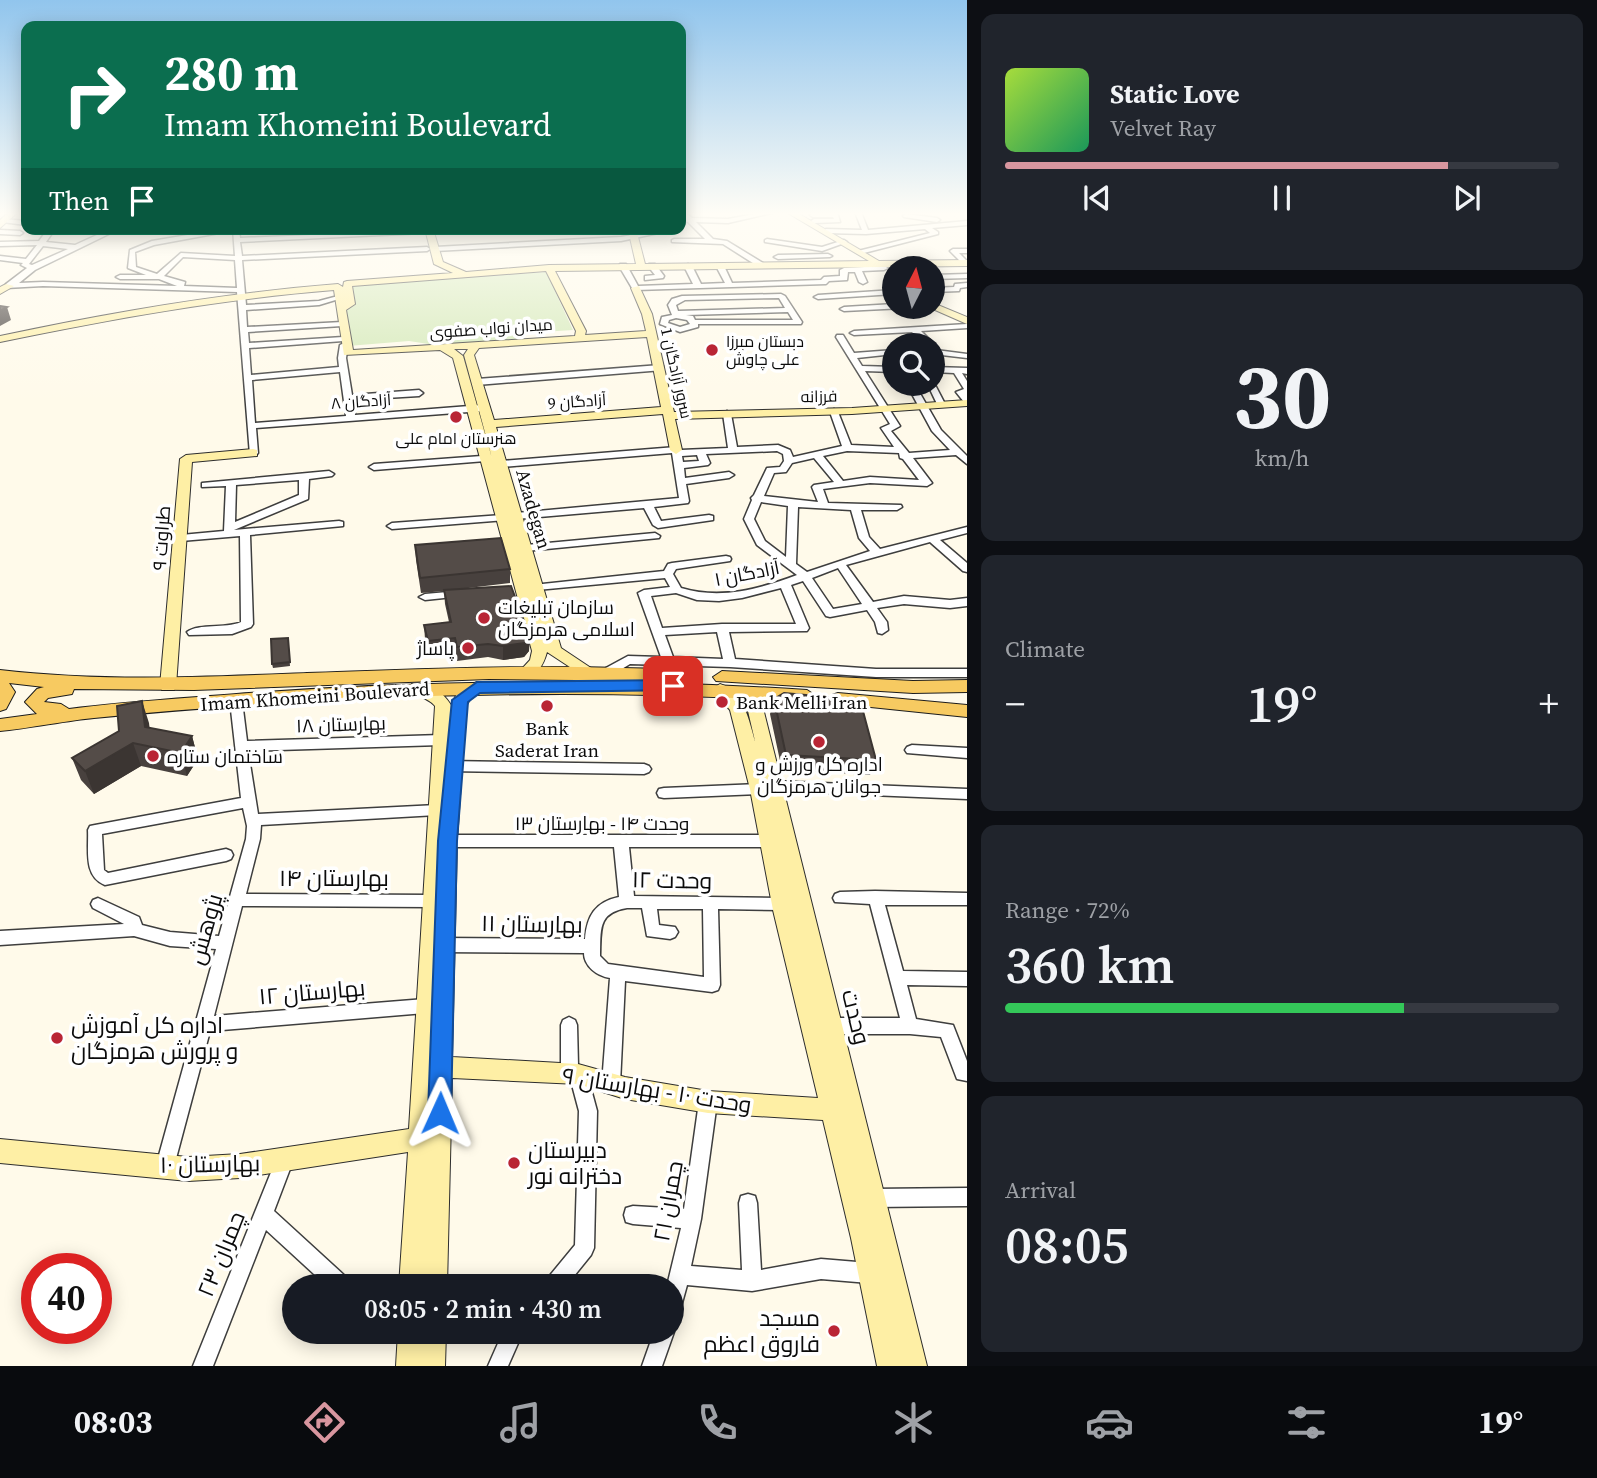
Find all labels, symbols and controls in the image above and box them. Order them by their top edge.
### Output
text: 280 m [164,39,299,106]
icon: right [49,49,140,140]
text: Static Love [1110,76,1239,112]
text: Imam Khomeini Boulevard [164,103,551,147]
text: Velvet Ray [1110,112,1216,144]
icon: previous [1078,179,1116,217]
icon: pause [1263,179,1301,217]
icon: next [1448,179,1486,217]
icon: arrive [123,182,161,220]
text: Then [49,183,109,219]
north arrow [882,256,945,318]
map controls [882,256,945,396]
street label: میدان نواب صفوی [429,313,553,343]
street label: سرور آزادگان 1 [656,325,698,421]
place label: دبستان میرزا علی چاوش [726,330,804,371]
button: search [882,333,945,396]
text: 30 [1233,334,1331,458]
marker: دبستان میرزا علی چاوش [704,342,720,358]
street label: فرزانه [801,385,837,407]
street label: آزادگان ۸ [330,388,393,414]
street label: آزادگان 9 [547,388,608,414]
marker: هنرستان امام علی [448,409,464,425]
place label: هنرستان امام علی [396,427,516,450]
text: km/h [1255,442,1309,474]
street label: Azadegan [510,466,558,552]
street label: طراوت ۹ [146,505,176,571]
street label: آزادگان ۱ [712,554,782,592]
place label: سازمان تبلیغات اسلامی هرمزگان [498,594,635,642]
marker: سازمان تبلیغات اسلامی هرمزگان [476,610,492,626]
text: Climate [1005,633,1085,665]
place label: پاساژ [416,635,454,661]
marker: پاساژ [460,640,476,656]
pin [643,656,703,716]
icon: arrive [654,667,692,705]
text: 19° [1246,668,1318,739]
street label: Imam Khomeini Boulevard [199,675,431,717]
text: − [1005,678,1025,730]
text: + [1539,678,1559,730]
place label: Bank Melli Iran [736,689,868,715]
marker: Bank Melli Iran [714,694,730,710]
marker: Bank Saderat Iran [539,698,555,714]
street label: بهارستان ۱۸ [296,709,386,739]
place label: Bank Saderat Iran [495,715,599,763]
marker: اداره کل ورزش و جوانان هرمزگان [811,734,827,750]
place label: ساختمان ستاره [167,743,283,769]
marker: ساختمان ستاره [145,748,161,764]
place label: اداره کل ورزش و جوانان هرمزگان [755,751,883,799]
street label: وحدت ۱۴ - بهارستان ۱۳ [515,810,689,836]
street label: بهارستان ۱۴ [279,862,389,894]
street label: وحدت ۱۲ [632,863,712,897]
street label: پژوهش [180,890,230,968]
text: Range · 72% [1005,894,1130,926]
street label: بهارستان ۱۱ [481,907,583,941]
text: 360 km [1005,929,1174,1000]
street label: بهارستان ۱۲ [257,971,367,1013]
street label: وحدت [834,986,878,1048]
place label: اداره کل آموزش و پرورش هرمزگان [71,1009,238,1067]
marker: اداره کل آموزش و پرورش هرمزگان [49,1030,65,1046]
street label: وحدت ۱۰ - بهارستان ۹ [560,1059,754,1121]
position arrow [403,1076,477,1150]
place label: دبیرستان دخترانه نور [526,1134,622,1192]
street label: بهارستان ۱۰ [160,1147,260,1181]
marker: دبیرستان دخترانه نور [506,1155,522,1171]
street label: چمران ۲۱ [645,1158,691,1244]
text: Arrival [1005,1174,1076,1206]
street label: چمران ۲۳ [189,1206,253,1302]
text: 08:05 [1005,1209,1129,1280]
speed limit sign: 40 [21,1253,112,1344]
text: 08:05 · 2 min · 430 m [364,1291,602,1327]
place label: مسجد فاروق اعظم [703,1302,820,1360]
marker: مسجد فاروق اعظم [826,1323,842,1339]
icon: directions [300,1398,349,1447]
icon: music [496,1398,545,1447]
icon: phone [693,1398,742,1447]
icon: climate [889,1398,938,1447]
icon: car [1085,1398,1134,1447]
icon: filters [1282,1398,1331,1447]
text: 08:03 [74,1400,153,1444]
text: 19° [1478,1400,1523,1444]

